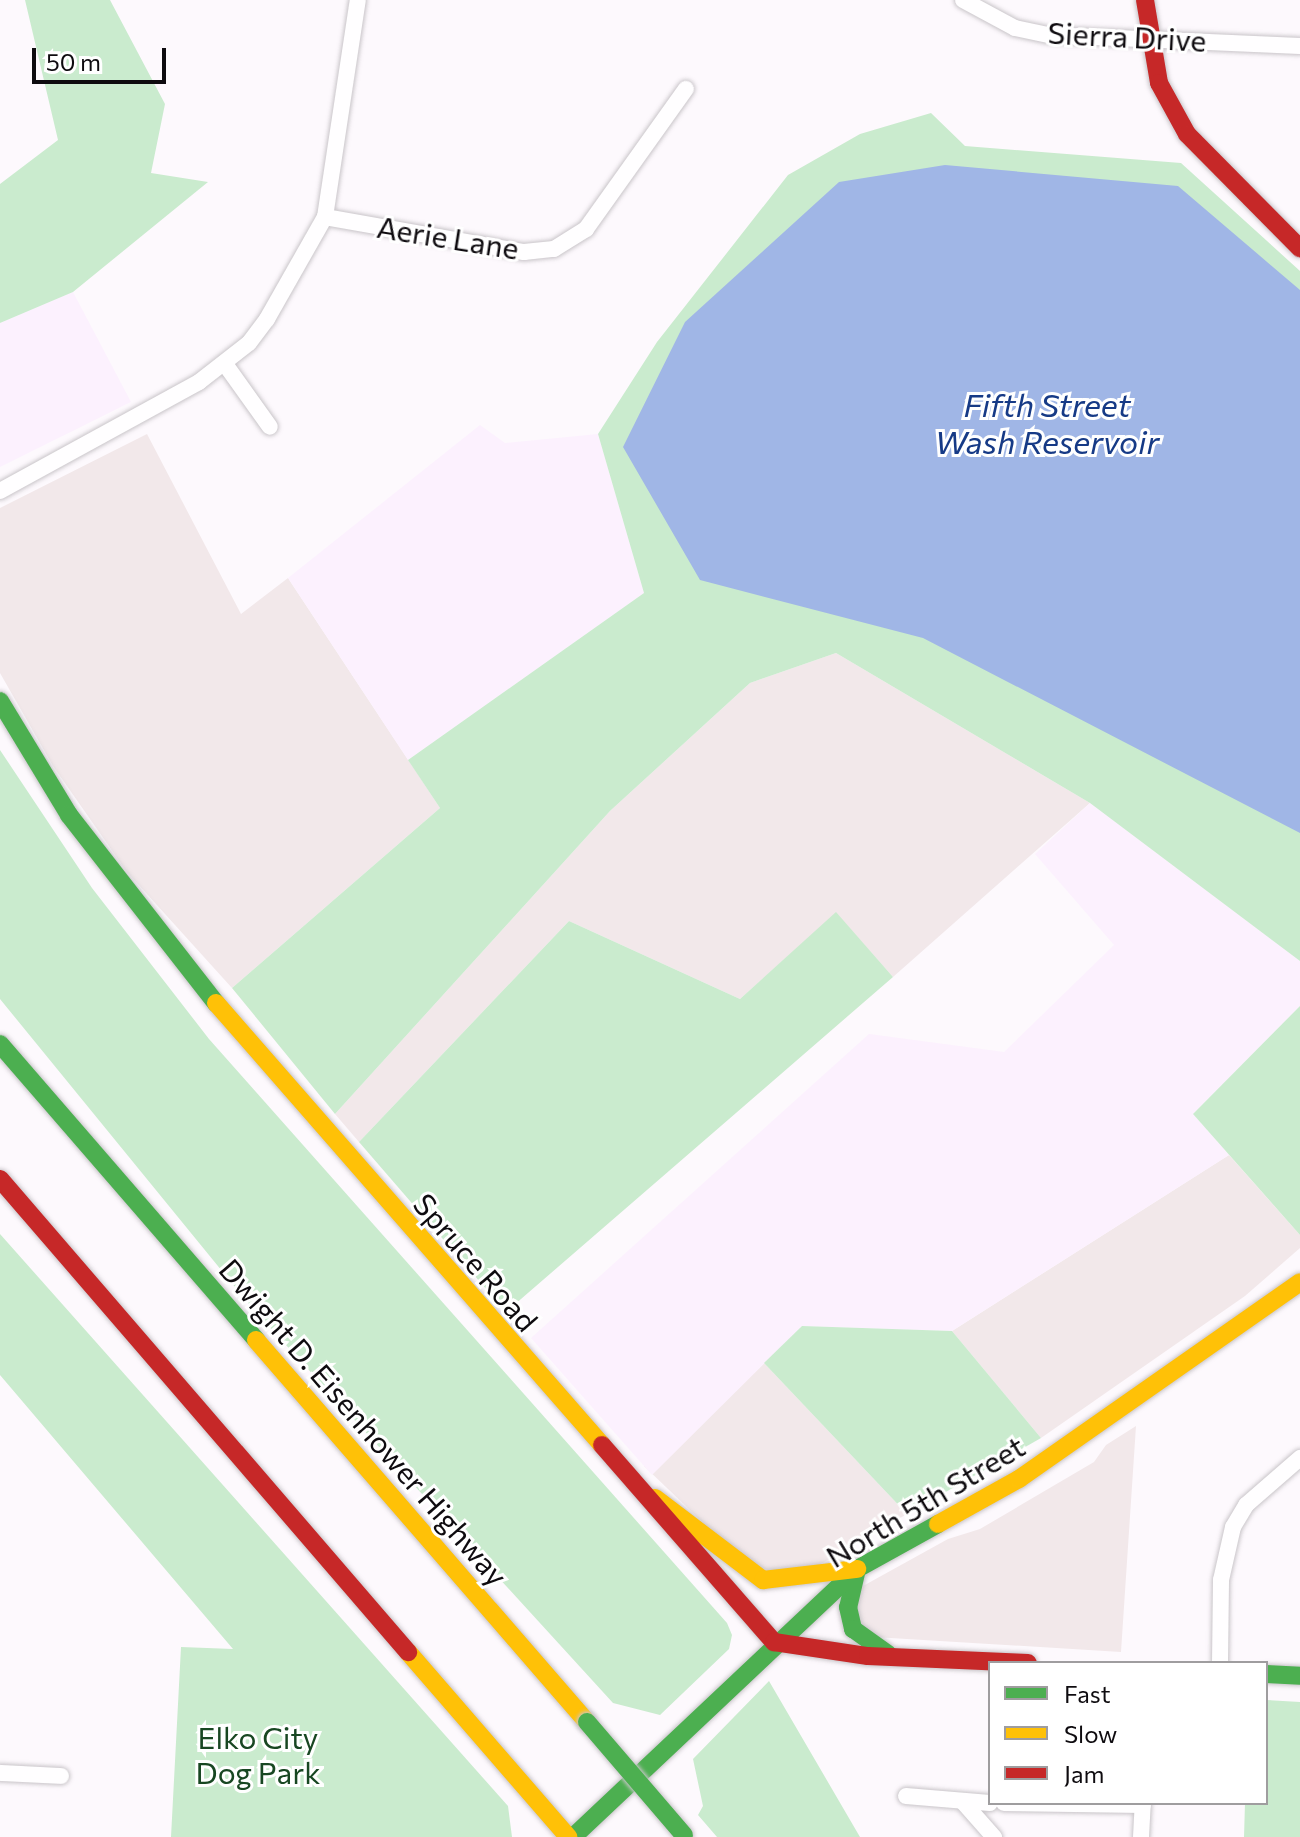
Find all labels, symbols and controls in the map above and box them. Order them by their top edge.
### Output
street label: Sierra Drive [1047,14,1207,58]
scale bar [36,32,170,82]
text: 50 m [46,47,101,76]
street label: Aerie Lane [375,208,521,266]
water label: Fifth Street Wash Reservoir [935,386,1159,461]
street label: Spruce Road [406,1186,546,1338]
street label: Dwight D. Eisenhower Highway [212,1251,516,1593]
street label: North 5th Street [819,1428,1031,1574]
legend [988,1661,1268,1805]
text: Fast [1064,1679,1111,1708]
park label: Elko City Dog Park [196,1719,320,1790]
text: Slow [1064,1719,1117,1748]
text: Jam [1064,1759,1104,1788]

